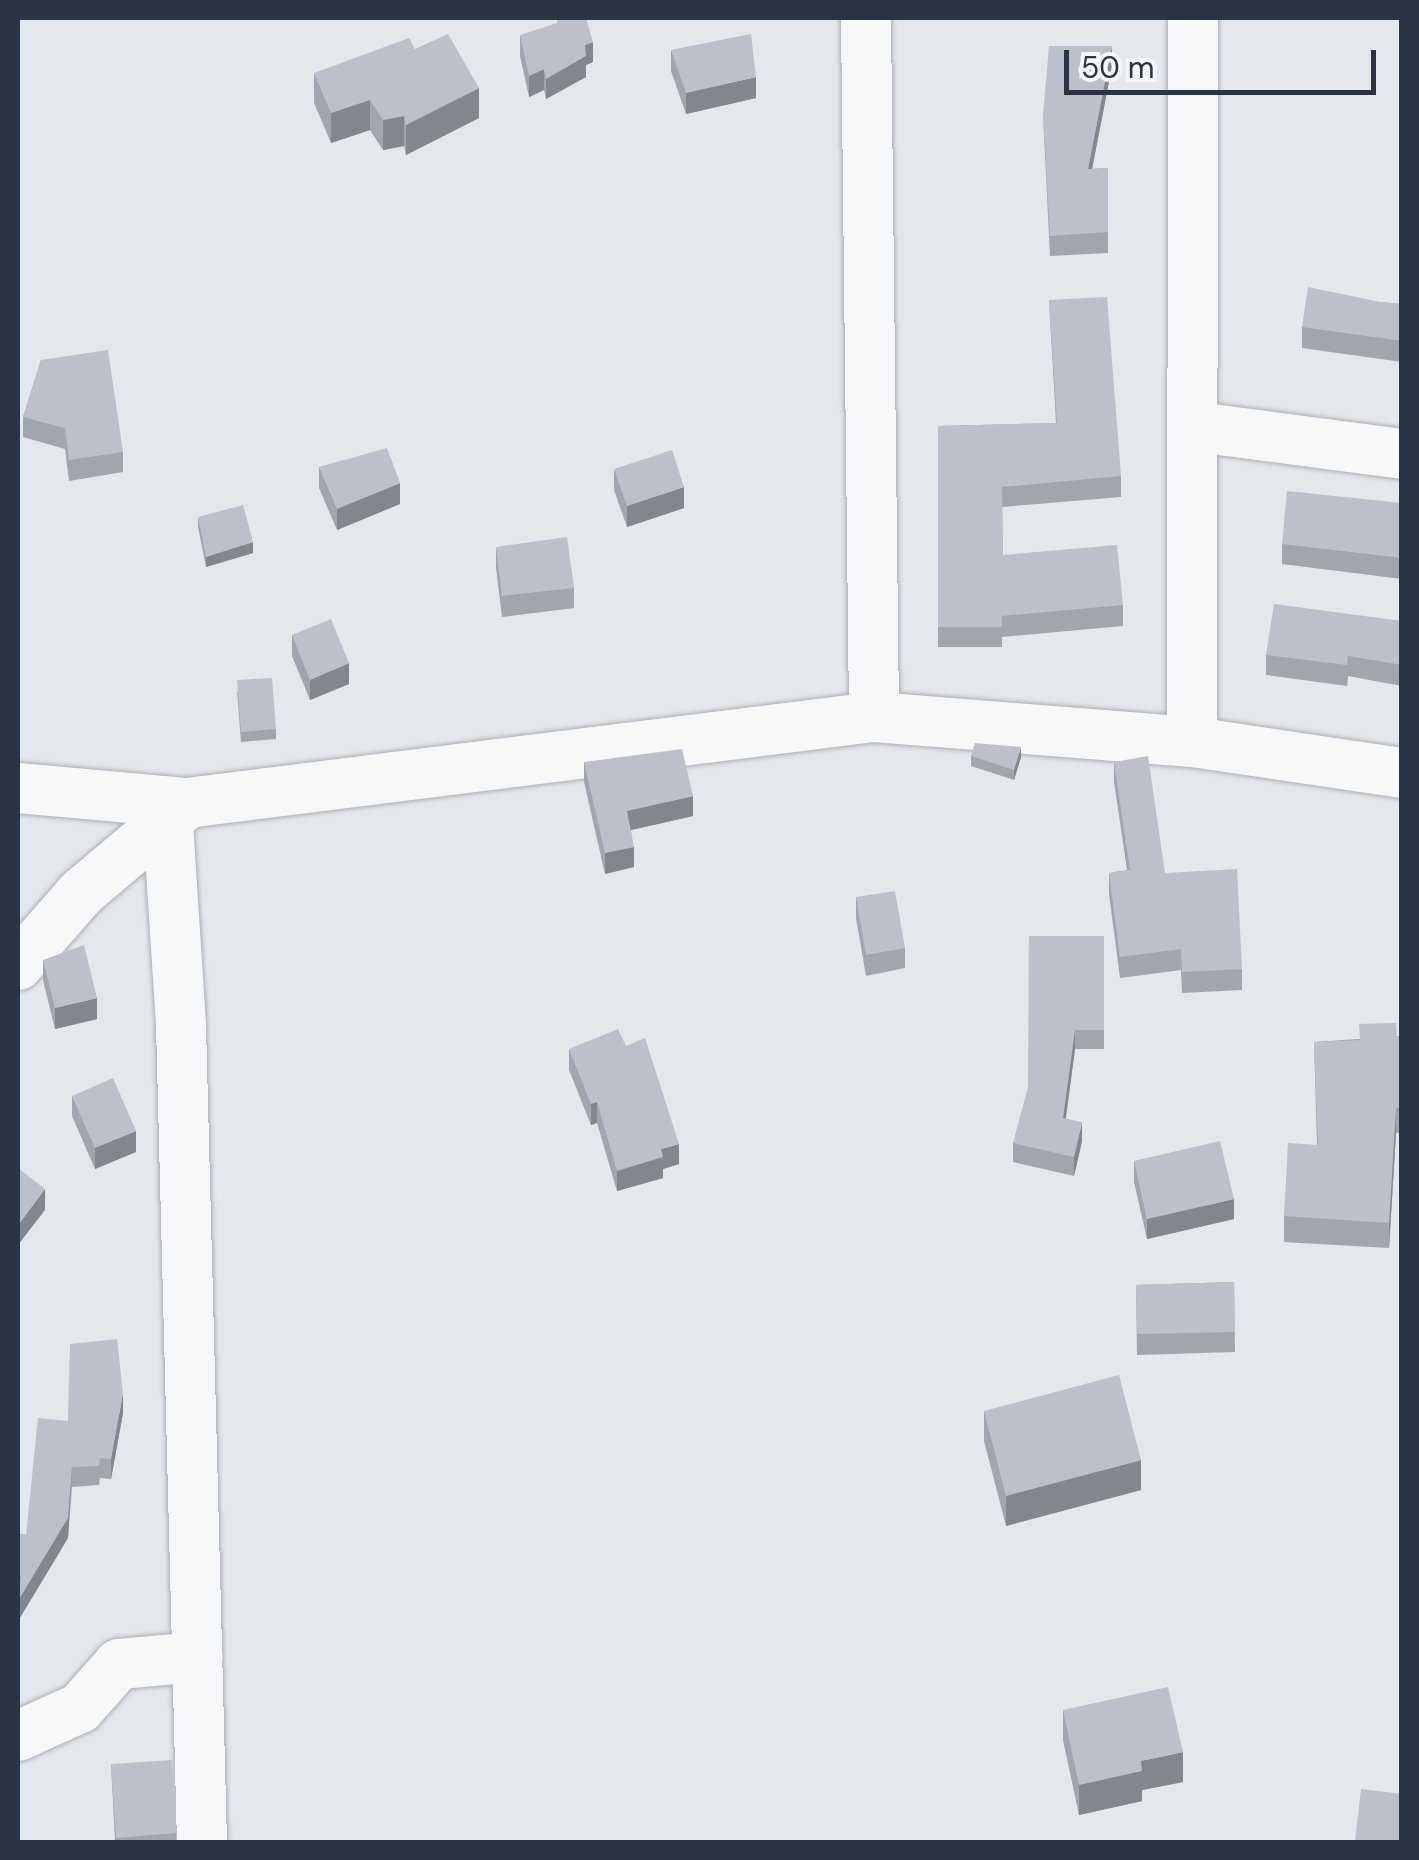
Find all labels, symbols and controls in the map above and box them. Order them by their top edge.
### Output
scale bar [1069,30,1382,92]
text: 50 m [1081,48,1155,87]

